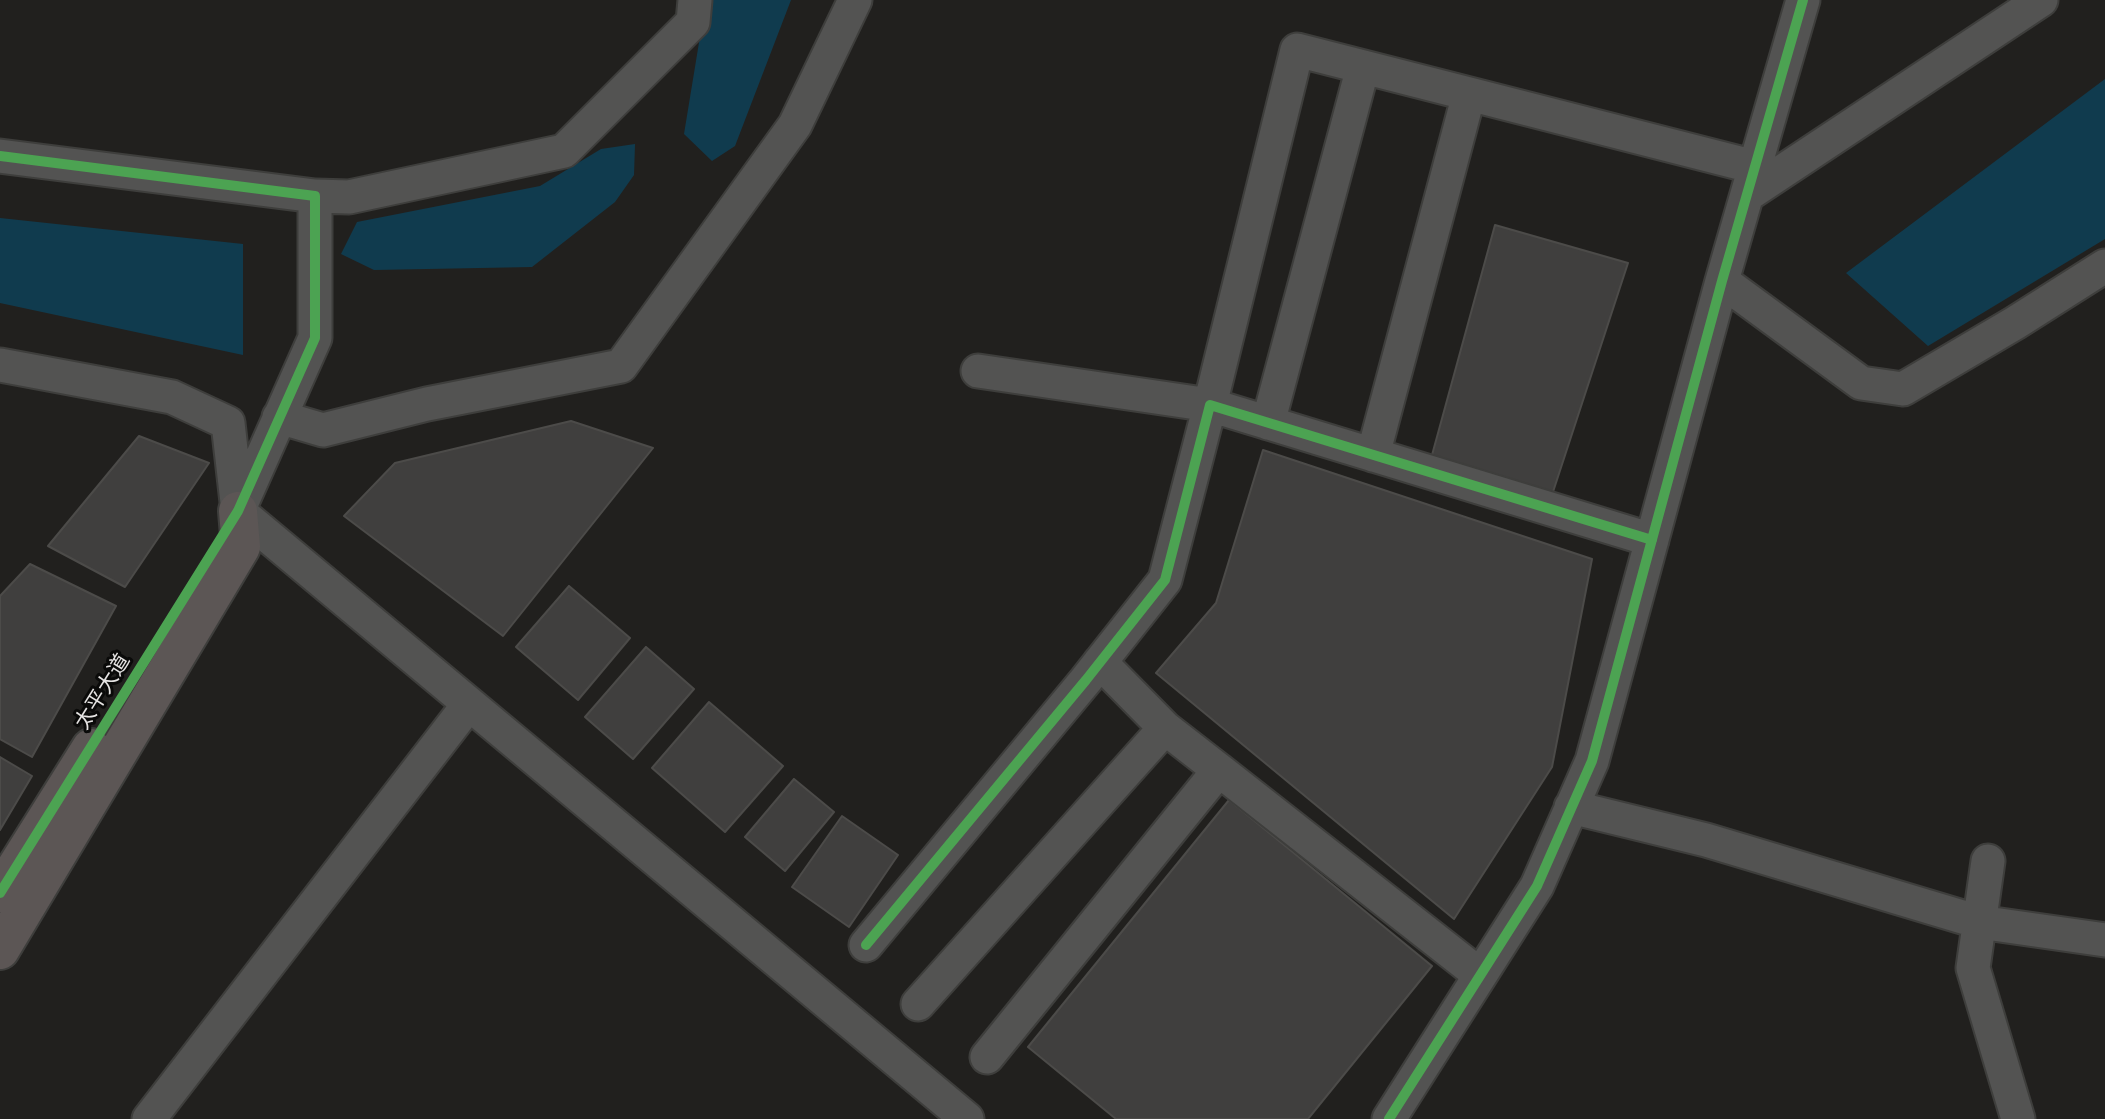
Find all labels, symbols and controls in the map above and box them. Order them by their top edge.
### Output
street label: 太平大道 [70,650,136,734]

